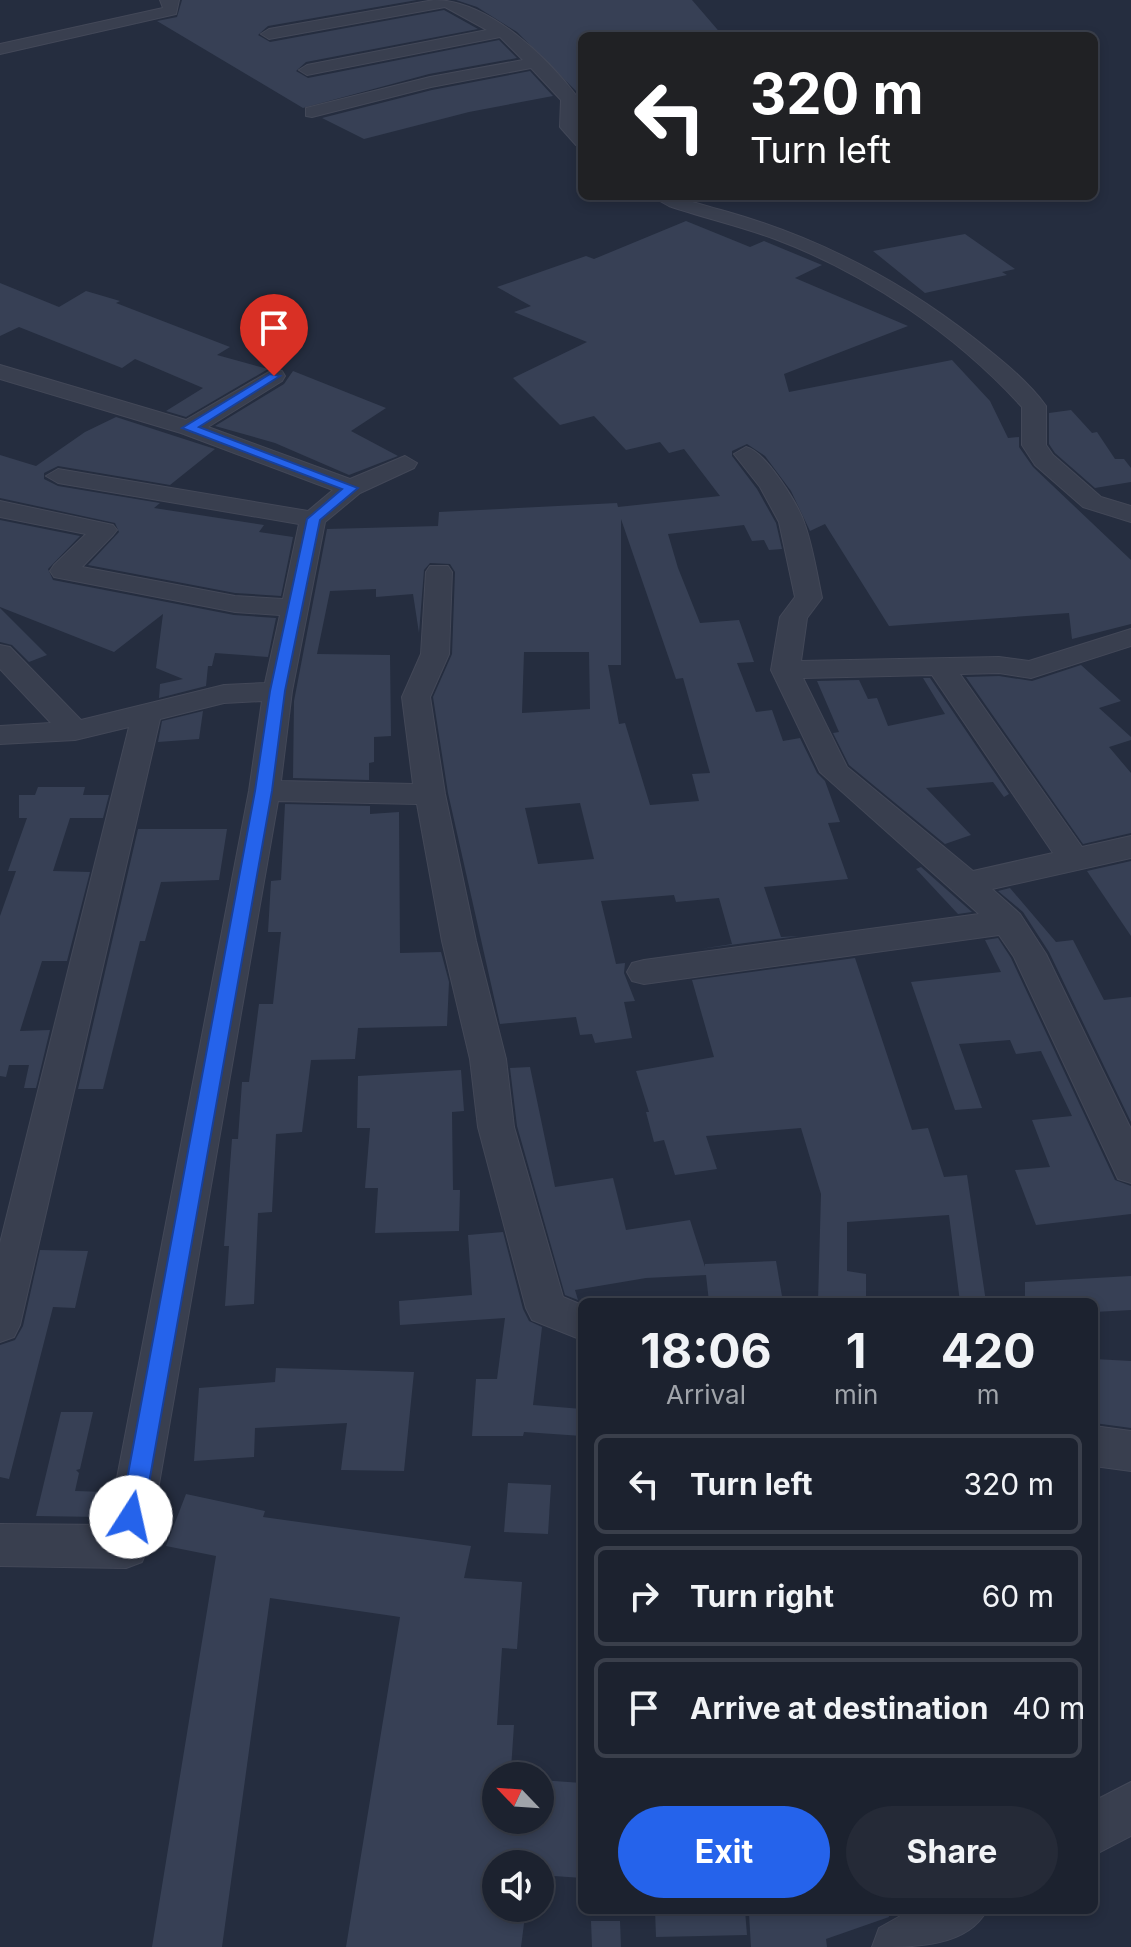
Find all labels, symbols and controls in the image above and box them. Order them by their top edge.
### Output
text: 320 m [750,60,924,128]
icon: left [618,64,722,168]
text: Turn left [750,128,891,172]
pin [240,294,308,376]
icon: arrive [252,306,296,350]
text: 18:06 [640,1321,772,1380]
text: 1 [846,1321,867,1380]
text: 420 [941,1321,1036,1380]
text: Arrival [666,1379,746,1410]
text: min [834,1379,878,1410]
text: m [977,1379,1000,1410]
icon: left [622,1462,666,1506]
text: Turn left [690,1466,812,1502]
text: 320 m [964,1466,1054,1502]
position arrow [89,1475,173,1559]
icon: right [622,1574,666,1618]
text: Turn right [690,1578,834,1614]
text: 60 m [982,1578,1054,1614]
icon: arrive [622,1686,666,1730]
text: Arrive at destination [690,1690,988,1726]
text: 40 m [1012,1690,1085,1726]
north arrow [482,1762,554,1834]
map controls [482,1762,554,1922]
button: Exit [618,1806,830,1898]
button: Share [846,1806,1058,1898]
button: sound [482,1850,554,1922]

